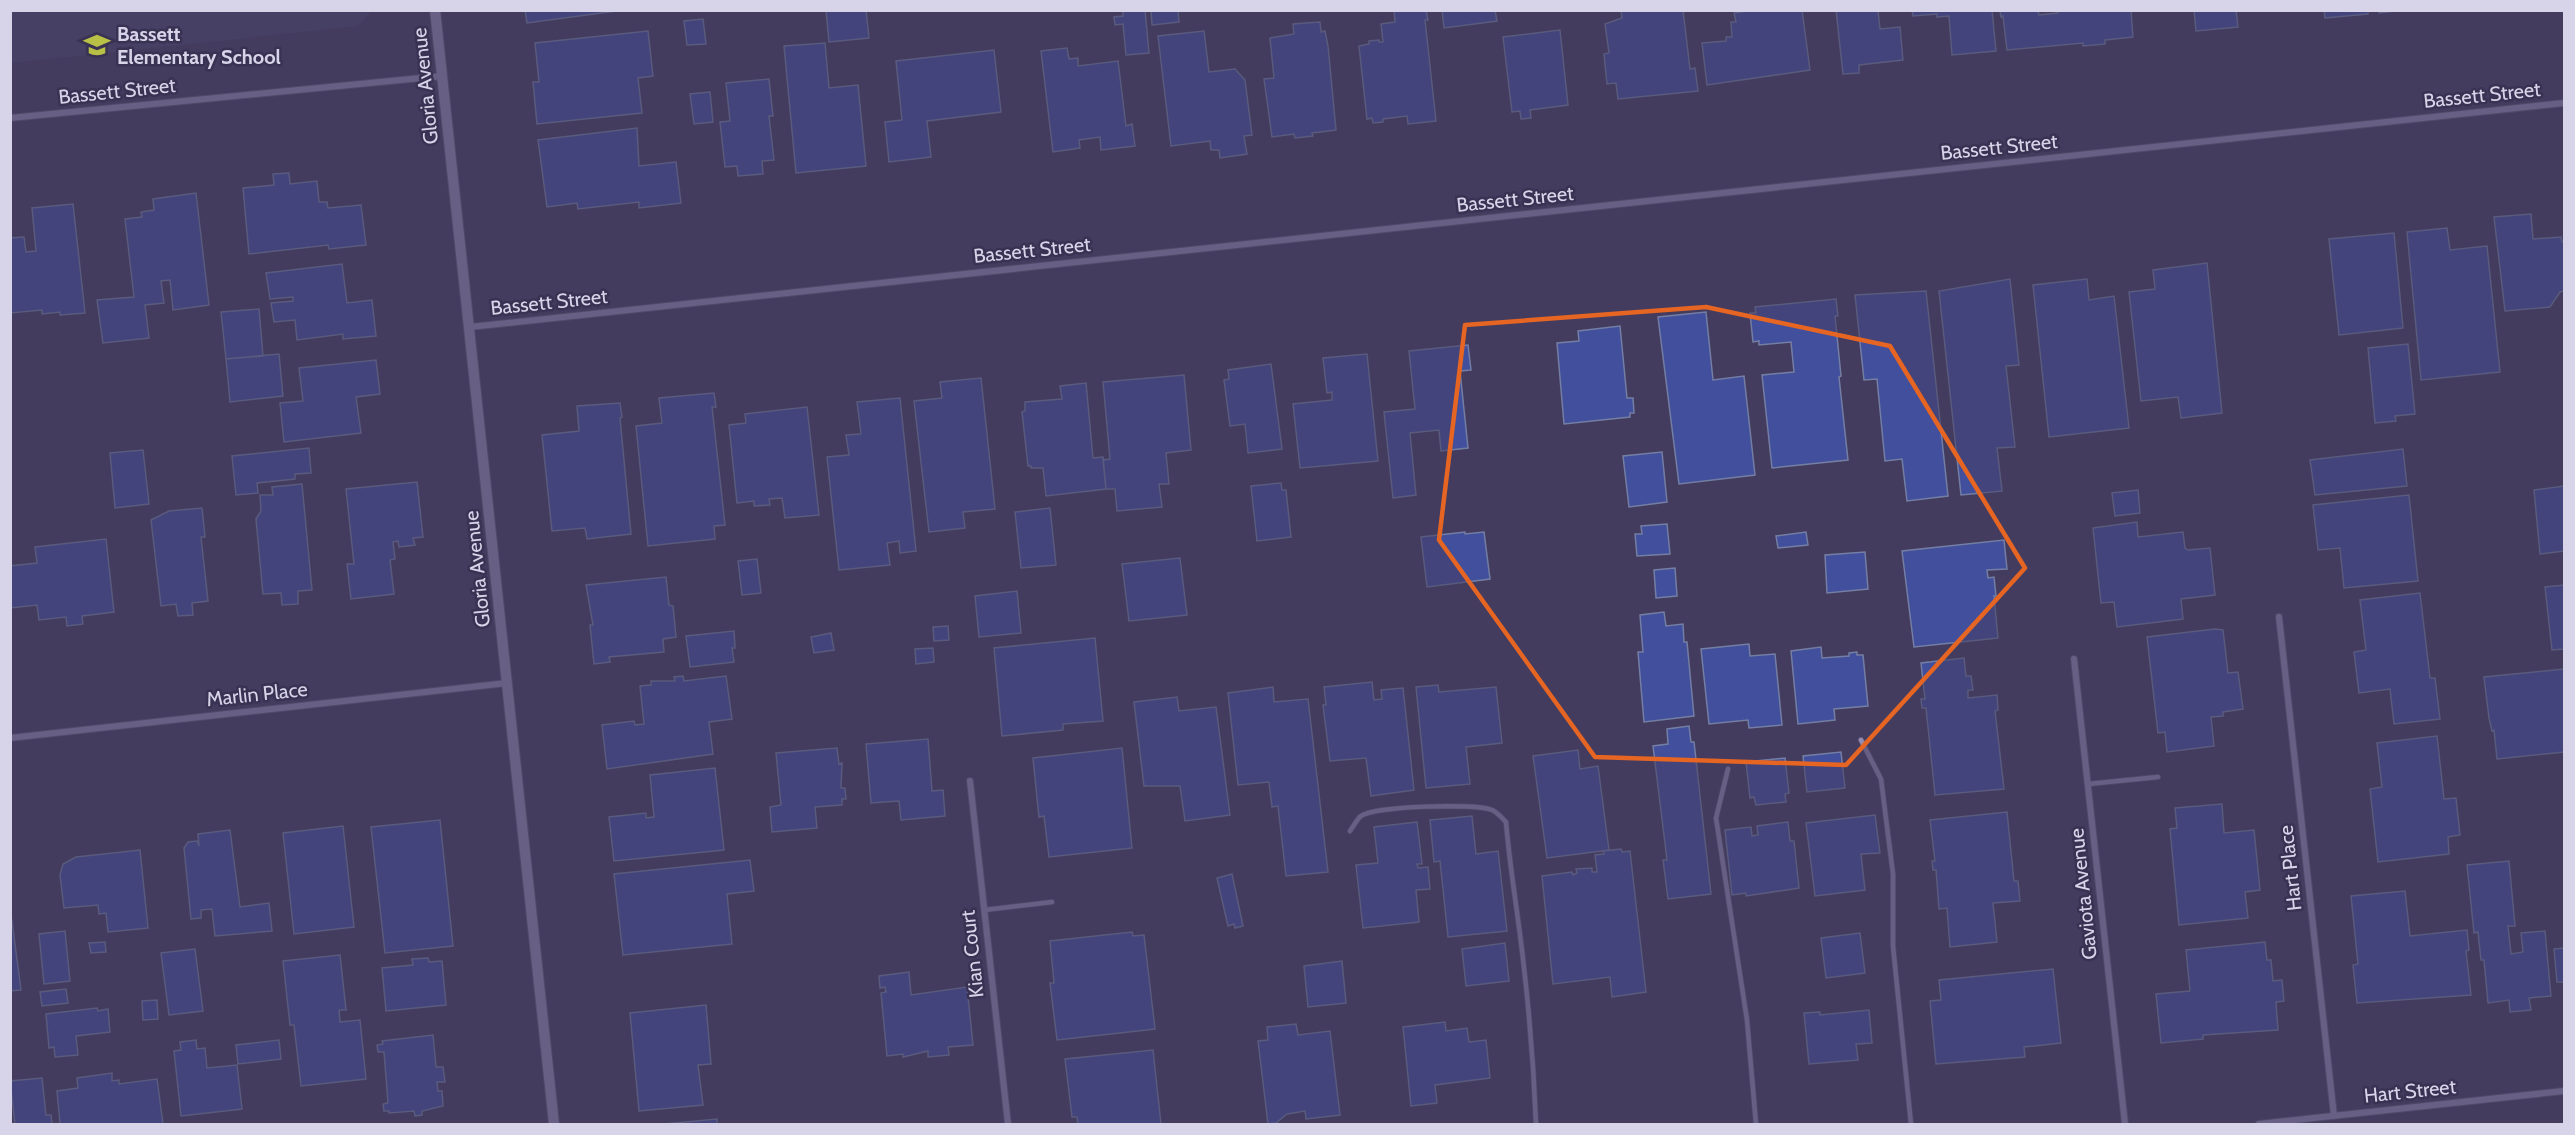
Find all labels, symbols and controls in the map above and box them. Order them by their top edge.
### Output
place label: Bassett Elementary School [117,22,281,69]
street label: Gloria Avenue [407,27,443,145]
school or university icon: Bassett Elementary School [82,30,112,60]
street label: Bassett Street [57,73,177,109]
street label: Bassett Street [2422,77,2542,113]
street label: Bassett Street [1939,129,2059,165]
street label: Bassett Street [1455,181,1575,217]
street label: Bassett Street [972,232,1092,268]
street label: Bassett Street [489,284,609,320]
street label: Gloria Avenue [459,510,495,628]
street label: Marlin Place [205,677,309,711]
street label: Hart Place [2274,824,2306,912]
street label: Gaviota Avenue [2064,827,2102,961]
street label: Kian Court [955,909,989,999]
street label: Hart Street [2363,1074,2457,1108]

